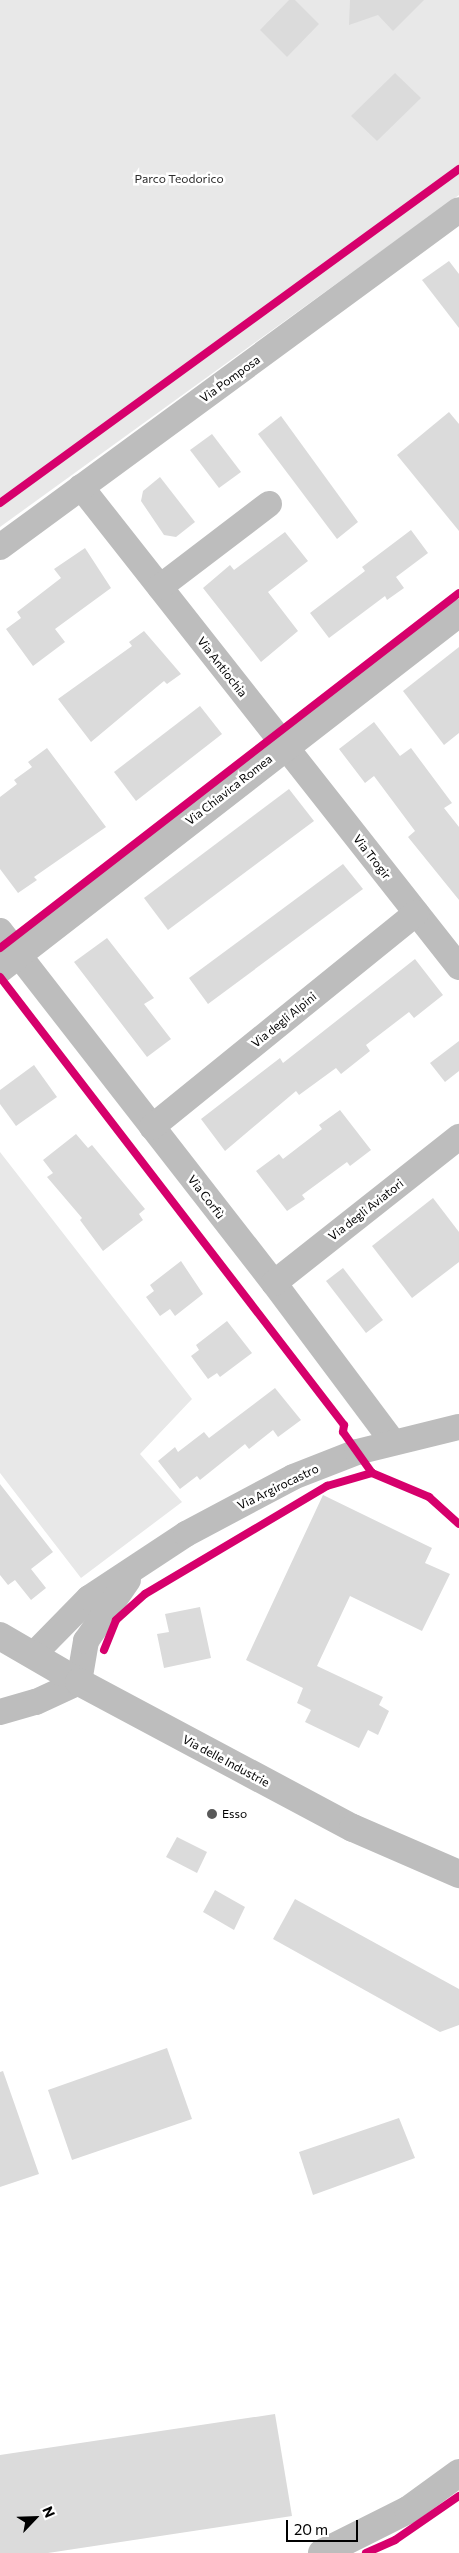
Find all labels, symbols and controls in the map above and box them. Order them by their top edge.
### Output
park label: Parco Teodorico [134,172,224,186]
street label: Via Pomposa [197,352,263,406]
street label: Via Antiochia [194,634,250,700]
street label: Via Chiavica Romea [183,752,275,828]
street label: Via Trogir [350,832,394,882]
street label: Via degli Alpini [249,989,319,1051]
street label: Via Corfù [184,1172,228,1222]
street label: Via degli Aviatori [326,1176,406,1244]
street label: Via Argirocastro [235,1461,321,1513]
street label: Via delle Industrie [180,1732,272,1790]
place label: Esso [222,1807,247,1821]
marker: Esso [206,1808,218,1820]
north arrow [10,2493,60,2543]
text: N [39,2503,59,2520]
scale bar [289,2510,362,2542]
text: 20 m [294,2520,328,2538]

